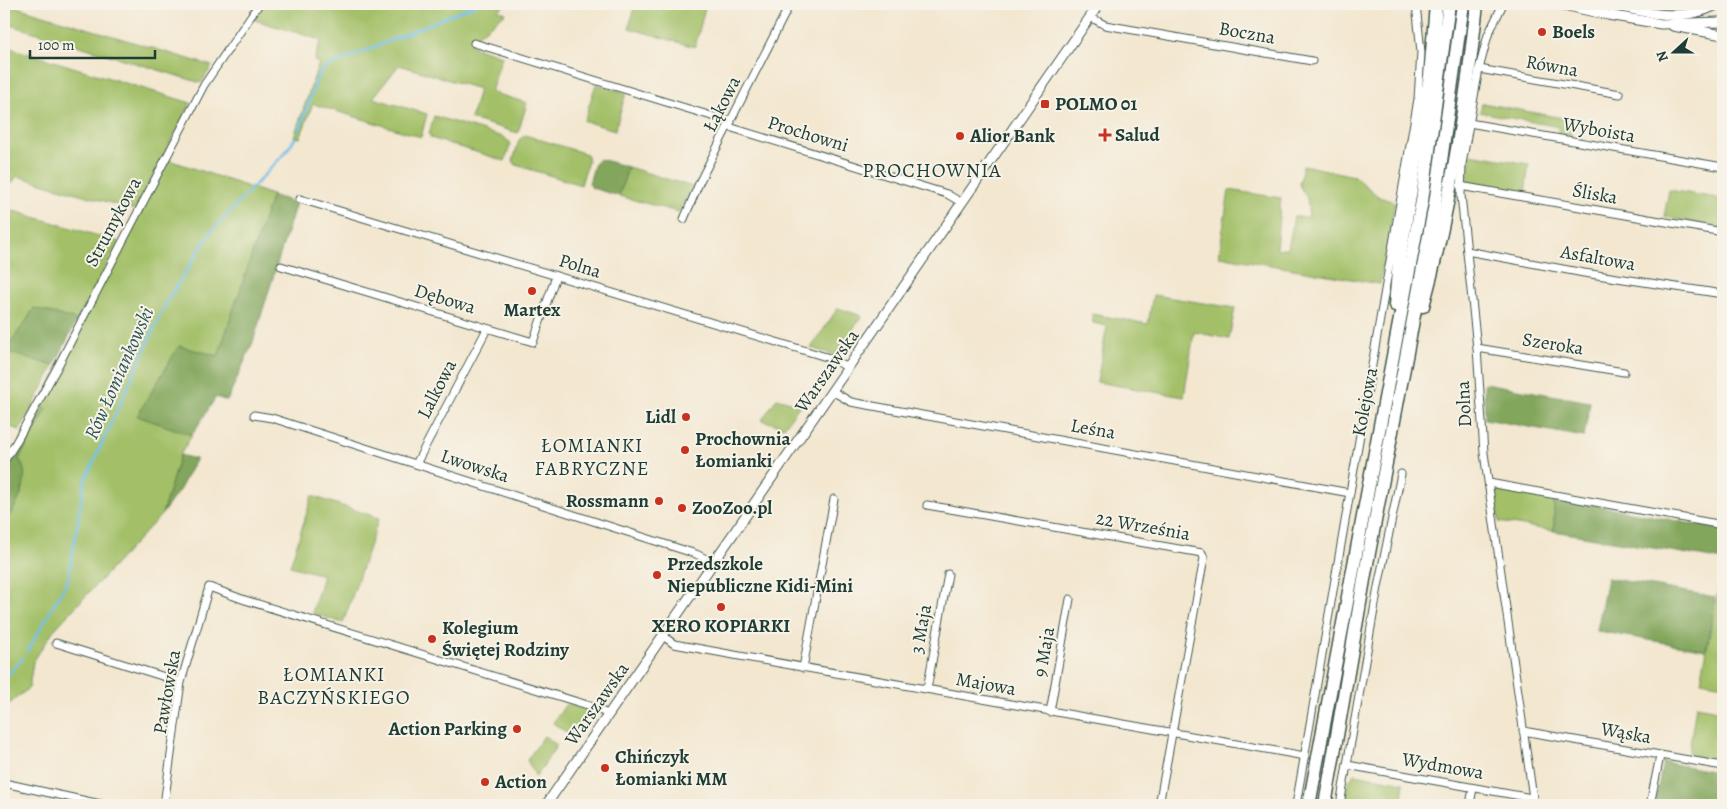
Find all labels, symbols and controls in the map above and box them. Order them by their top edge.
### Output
street label: Boczna [1217,15,1277,51]
place label: Boels [1552,19,1595,45]
marker: Boels [1536,26,1548,38]
scale bar [30,28,155,60]
north arrow [1650,28,1700,78]
text: 100 m [38,35,75,55]
text: N [1652,48,1673,65]
street label: Równa [1524,49,1580,83]
street label: Łąkowa [697,71,747,136]
place label: POLMO 01 [1055,91,1137,117]
marker: POLMO 01 [1039,98,1051,110]
street label: Prochowni [764,109,852,159]
street label: Wyboista [1560,111,1637,149]
place label: Salud [1115,122,1160,148]
place label: Alior Bank [969,123,1055,149]
marker: Salud [1099,129,1111,141]
marker: Alior Bank [954,130,966,142]
district label: PROCHOWNIA [862,157,1002,184]
street label: Strumykowa [79,173,148,271]
street label: Śliska [1570,177,1620,211]
street label: Asfaltowa [1557,238,1638,277]
street label: Polna [556,247,604,285]
street label: Dębowa [411,277,479,321]
marker: Martex [526,285,538,297]
place label: Martex [503,297,561,323]
water label: Rów Łomiankowski [78,303,160,443]
street label: Warszawska [788,324,865,419]
street label: Szeroka [1520,326,1586,362]
street label: Lalkowa [411,355,463,423]
street label: Kolejowa [1346,365,1384,439]
street label: Dolna [1450,380,1478,428]
place label: Lidl [645,404,676,430]
marker: Lidl [680,411,692,423]
street label: Leśna [1069,412,1118,446]
place label: Prochownia Łomianki [695,426,792,474]
district label: ŁOMIANKI FABRYCZNE [534,432,650,482]
street label: Lwowska [437,443,513,489]
marker: Prochownia Łomianki [679,444,691,456]
place label: Rossmann [566,488,649,514]
marker: Rossmann [653,495,665,507]
place label: ZooZoo.pl [692,495,772,521]
marker: ZooZoo.pl [676,502,688,514]
street label: 22 Września [1094,505,1192,547]
place label: Przedszkole Niepubliczne Kidi-Mini [667,551,854,599]
marker: Przedszkole Niepubliczne Kidi-Mini [651,569,663,581]
marker: XERO KOPIARKI [715,601,727,613]
street label: 3 Maja [904,602,938,656]
place label: XERO KOPIARKI [652,613,790,639]
place label: Kolegium Świętej Rodziny [442,615,570,663]
street label: 9 Maja [1027,625,1061,679]
marker: Kolegium Świętej Rodziny [426,633,438,645]
street label: Pawłowska [147,648,187,736]
street label: Warszawska [558,657,635,752]
district label: ŁOMIANKI BACZYŃSKIEGO [257,661,411,711]
street label: Majowa [954,666,1018,702]
place label: Action Parking [388,716,507,742]
street label: Wąska [1598,716,1653,750]
marker: Action Parking [511,723,523,735]
place label: Chińczyk Łomianki MM [615,744,728,792]
street label: Wydmowa [1399,746,1486,786]
marker: Chińczyk Łomianki MM [599,762,611,774]
place label: Action [494,769,547,795]
marker: Action [479,776,491,788]

